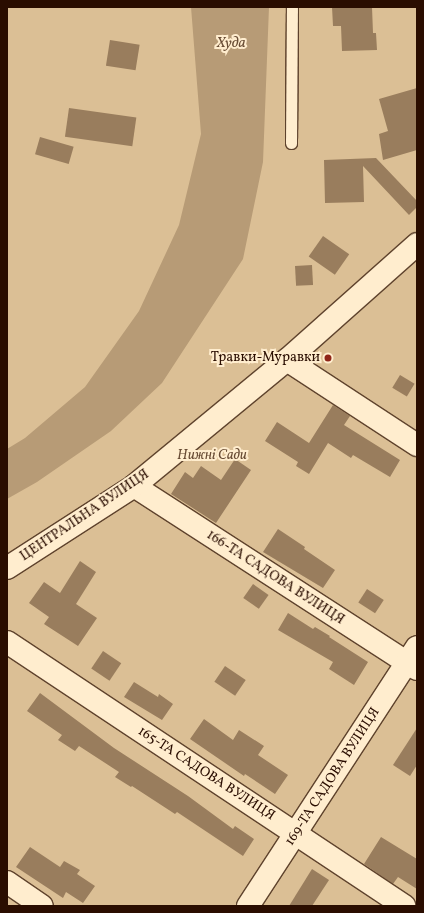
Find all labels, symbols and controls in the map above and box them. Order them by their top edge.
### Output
water label: Худа [216,35,246,53]
place label: Травки-Муравки [211,350,320,366]
marker: Травки-Муравки [323,353,333,363]
park label: Нижні Сади [177,448,247,464]
street label: ЦЕНТРАЛЬНА ВУЛИЦЯ [17,467,153,565]
street label: 166-ТА САДОВА ВУЛИЦЯ [203,527,347,629]
street label: 169-ТА САДОВА ВУЛИЦЯ [282,705,384,849]
street label: 165-ТА САДОВА ВУЛИЦЯ [134,723,278,825]

